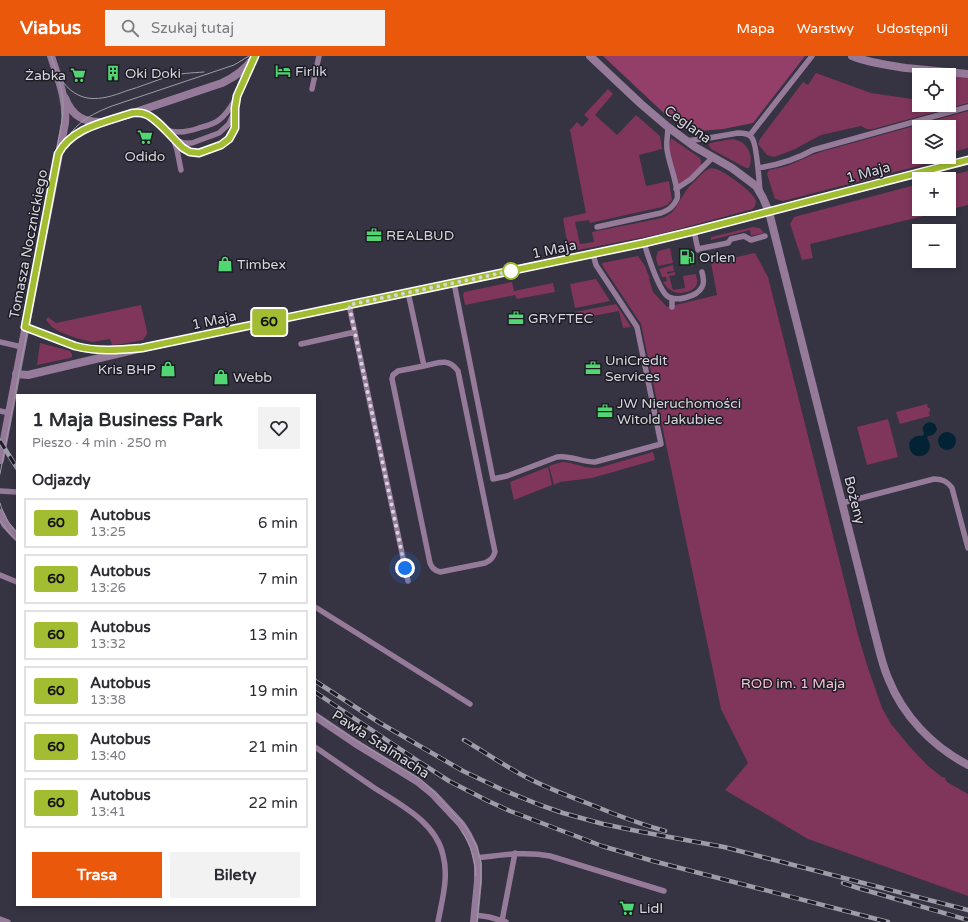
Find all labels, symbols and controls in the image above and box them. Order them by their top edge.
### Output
search box [105,10,385,46]
text: Viabus [20,17,81,39]
icon: search [119,17,141,39]
text: Szukaj tutaj [151,19,234,37]
text: Mapa [737,20,775,37]
text: Warstwy [797,20,854,37]
text: Udostępnij [876,20,948,37]
hotel icon: Firlik [274,62,292,80]
place label: Firlik [295,63,327,80]
building icon: Oki Doki [104,64,122,82]
place label: Oki Doki [125,65,181,82]
supermarket icon: Żabka [69,66,87,84]
place label: Żabka [25,67,66,84]
map controls [912,68,956,268]
button: locate [912,68,956,112]
street label: Ceglana [661,102,715,147]
button: layers [912,120,956,164]
supermarket icon: Odido [136,128,154,146]
place label: Odido [125,148,165,165]
street label: 1 Maja [844,158,892,187]
street label: Tomasza Nocznickiego [6,168,51,320]
button: + [912,172,956,216]
button: − [912,224,956,268]
office icon: REALBUD [365,226,383,244]
place label: REALBUD [386,227,454,244]
street label: 1 Maja [530,236,578,263]
fuel station icon: Orlen [678,248,696,266]
place label: Orlen [699,249,736,266]
shop icon: Timbex [216,255,234,273]
place label: Timbex [237,256,286,273]
unlabelled marker [502,262,520,280]
street label: 1 Maja [190,307,238,334]
line badge: 60 [251,309,287,335]
office icon: GRYFTEC [507,309,525,327]
place label: GRYFTEC [528,310,593,327]
text: 60 [260,313,278,330]
place label: UniCredit Services [605,352,668,385]
office icon: UniCredit Services [584,359,602,377]
shop icon: Kris BHP [159,360,177,378]
place label: Kris BHP [98,361,156,378]
shop icon: Webb [212,368,230,386]
place label: Webb [233,369,272,386]
place label: JW Nieruchomości Witold Jakubiec [617,395,741,428]
office icon: JW Nieruchomości Witold Jakubiec [596,402,614,420]
button: heart [258,407,300,449]
text: 1 Maja Business Park [32,409,223,431]
text: Pieszo · 4 min · 250 m [32,435,167,451]
text: Odjazdy [32,471,91,489]
street label: Bożeny [840,474,869,526]
text: Autobus [90,506,151,524]
text: 60 [47,514,65,531]
text: 6 min [258,514,298,532]
text: 13:25 [90,524,126,540]
your location [395,558,415,578]
text: Autobus [90,562,151,580]
text: 60 [47,570,65,587]
text: 7 min [258,570,298,588]
text: 13:26 [90,580,126,596]
text: Autobus [90,618,151,636]
text: 60 [47,626,65,643]
text: 13 min [249,626,298,644]
text: 13:32 [90,636,126,652]
text: Autobus [90,674,151,692]
park label: ROD im. 1 Maja [741,675,845,692]
text: 60 [47,682,65,699]
text: 19 min [249,682,298,700]
text: 13:38 [90,692,126,708]
street label: Pawła Stalmacha [329,707,433,782]
text: Autobus [90,730,151,748]
text: 60 [47,738,65,755]
text: 21 min [249,738,298,756]
text: 13:40 [90,748,126,764]
text: Autobus [90,786,151,804]
text: 60 [47,794,65,811]
text: 22 min [249,794,298,812]
text: 13:41 [90,804,126,820]
button: Trasa [32,852,162,898]
button: Bilety [170,852,300,898]
supermarket icon: Lidl [618,899,636,917]
place label: Lidl [639,900,663,917]

